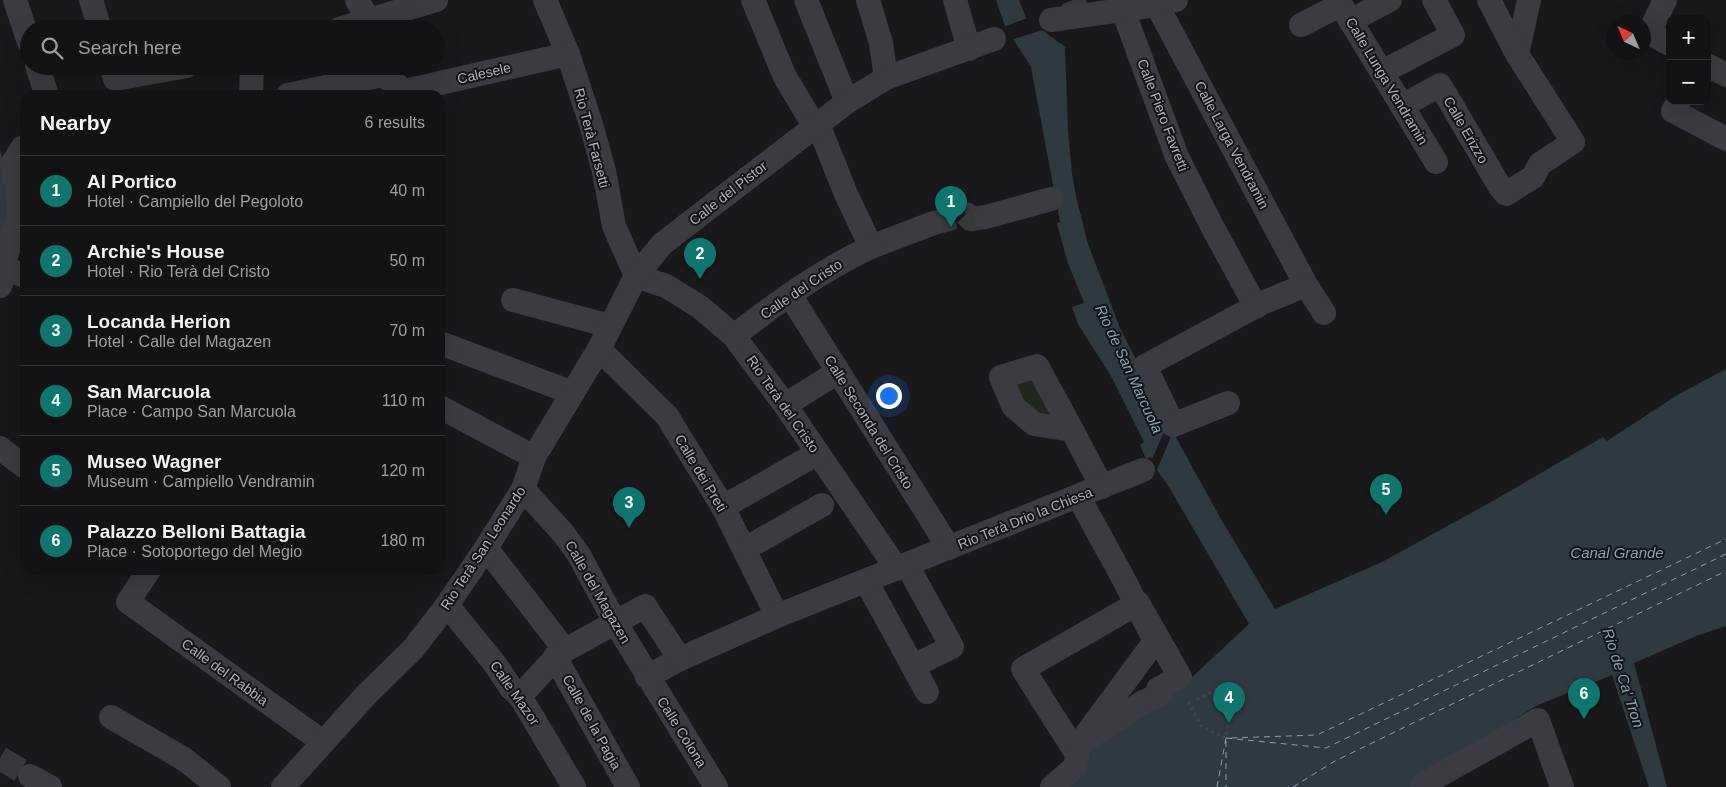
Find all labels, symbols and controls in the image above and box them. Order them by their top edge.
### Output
street label: Calle Lunga Vendramin [1343,15,1431,147]
north arrow [1606,15,1651,60]
map controls [1666,15,1711,105]
button: + [1666,15,1711,60]
search box [20,20,445,75]
icon: search [38,34,66,62]
text: Search here [78,37,182,58]
street label: Calle Piero Favretti [1134,57,1192,173]
street label: Calesele [456,59,513,87]
button: − [1666,60,1711,105]
street label: Calle Larga Vendramin [1192,78,1272,212]
street label: Rio Terà Farsetti [571,86,613,190]
street label: Calle Erizzo [1440,94,1492,167]
text: Nearby [40,111,111,134]
text: 6 results [365,114,425,131]
street label: Calle del Pistor [686,158,770,228]
text: Al Portico [87,171,177,192]
text: 1 [52,182,60,199]
text: 40 m [389,182,425,199]
pin: 1 [935,186,967,227]
text: Hotel · Campiello del Pegoloto [87,193,303,210]
pin: 2 [684,238,716,279]
text: Archie's House [87,241,225,262]
text: 2 [52,252,60,269]
text: 50 m [389,252,425,269]
street label: Calle del Cristo [757,256,845,322]
text: Hotel · Rio Terà del Cristo [87,263,270,280]
water label: Rio de San Marcuola [1092,302,1167,436]
text: Locanda Herion [87,311,231,332]
text: 3 [52,322,60,339]
text: 70 m [389,322,425,339]
text: Hotel · Calle del Magazen [87,333,271,350]
street label: Rio Terà del Cristo [743,352,823,456]
street label: Calle Seconda del Cristo [821,352,917,492]
text: San Marcuola [87,381,211,402]
your location [876,383,902,409]
text: 4 [52,392,60,409]
text: 110 m [382,392,425,409]
text: Place · Campo San Marcuola [87,403,296,420]
street label: Calle dei Preti [672,432,730,514]
text: Museo Wagner [87,451,221,472]
text: 5 [52,462,60,479]
text: 120 m [381,462,425,479]
text: Museum · Campiello Vendramin [87,473,315,490]
pin: 5 [1370,474,1402,515]
street label: Rio Terà San Leonardo [437,483,529,613]
street label: Rio Terà Drio la Chiesa [955,484,1095,552]
pin: 3 [613,487,645,528]
text: Palazzo Belloni Battagia [87,521,306,542]
text: 6 [52,532,60,549]
text: 180 m [381,532,425,549]
street label: Calle del Magazen [562,538,634,646]
text: Place · Sotoportego del Megio [87,543,302,560]
water label: Canal Grande [1570,544,1664,561]
water label: Rio de Ca' Tron [1599,626,1648,730]
street label: Calle del Rabbia [179,635,271,709]
street label: Calle Mazor [487,658,543,728]
street label: Calle de la Pagia [559,672,625,772]
pin: 6 [1568,678,1600,719]
pin: 4 [1213,682,1245,723]
street label: Calle Colona [654,694,710,770]

